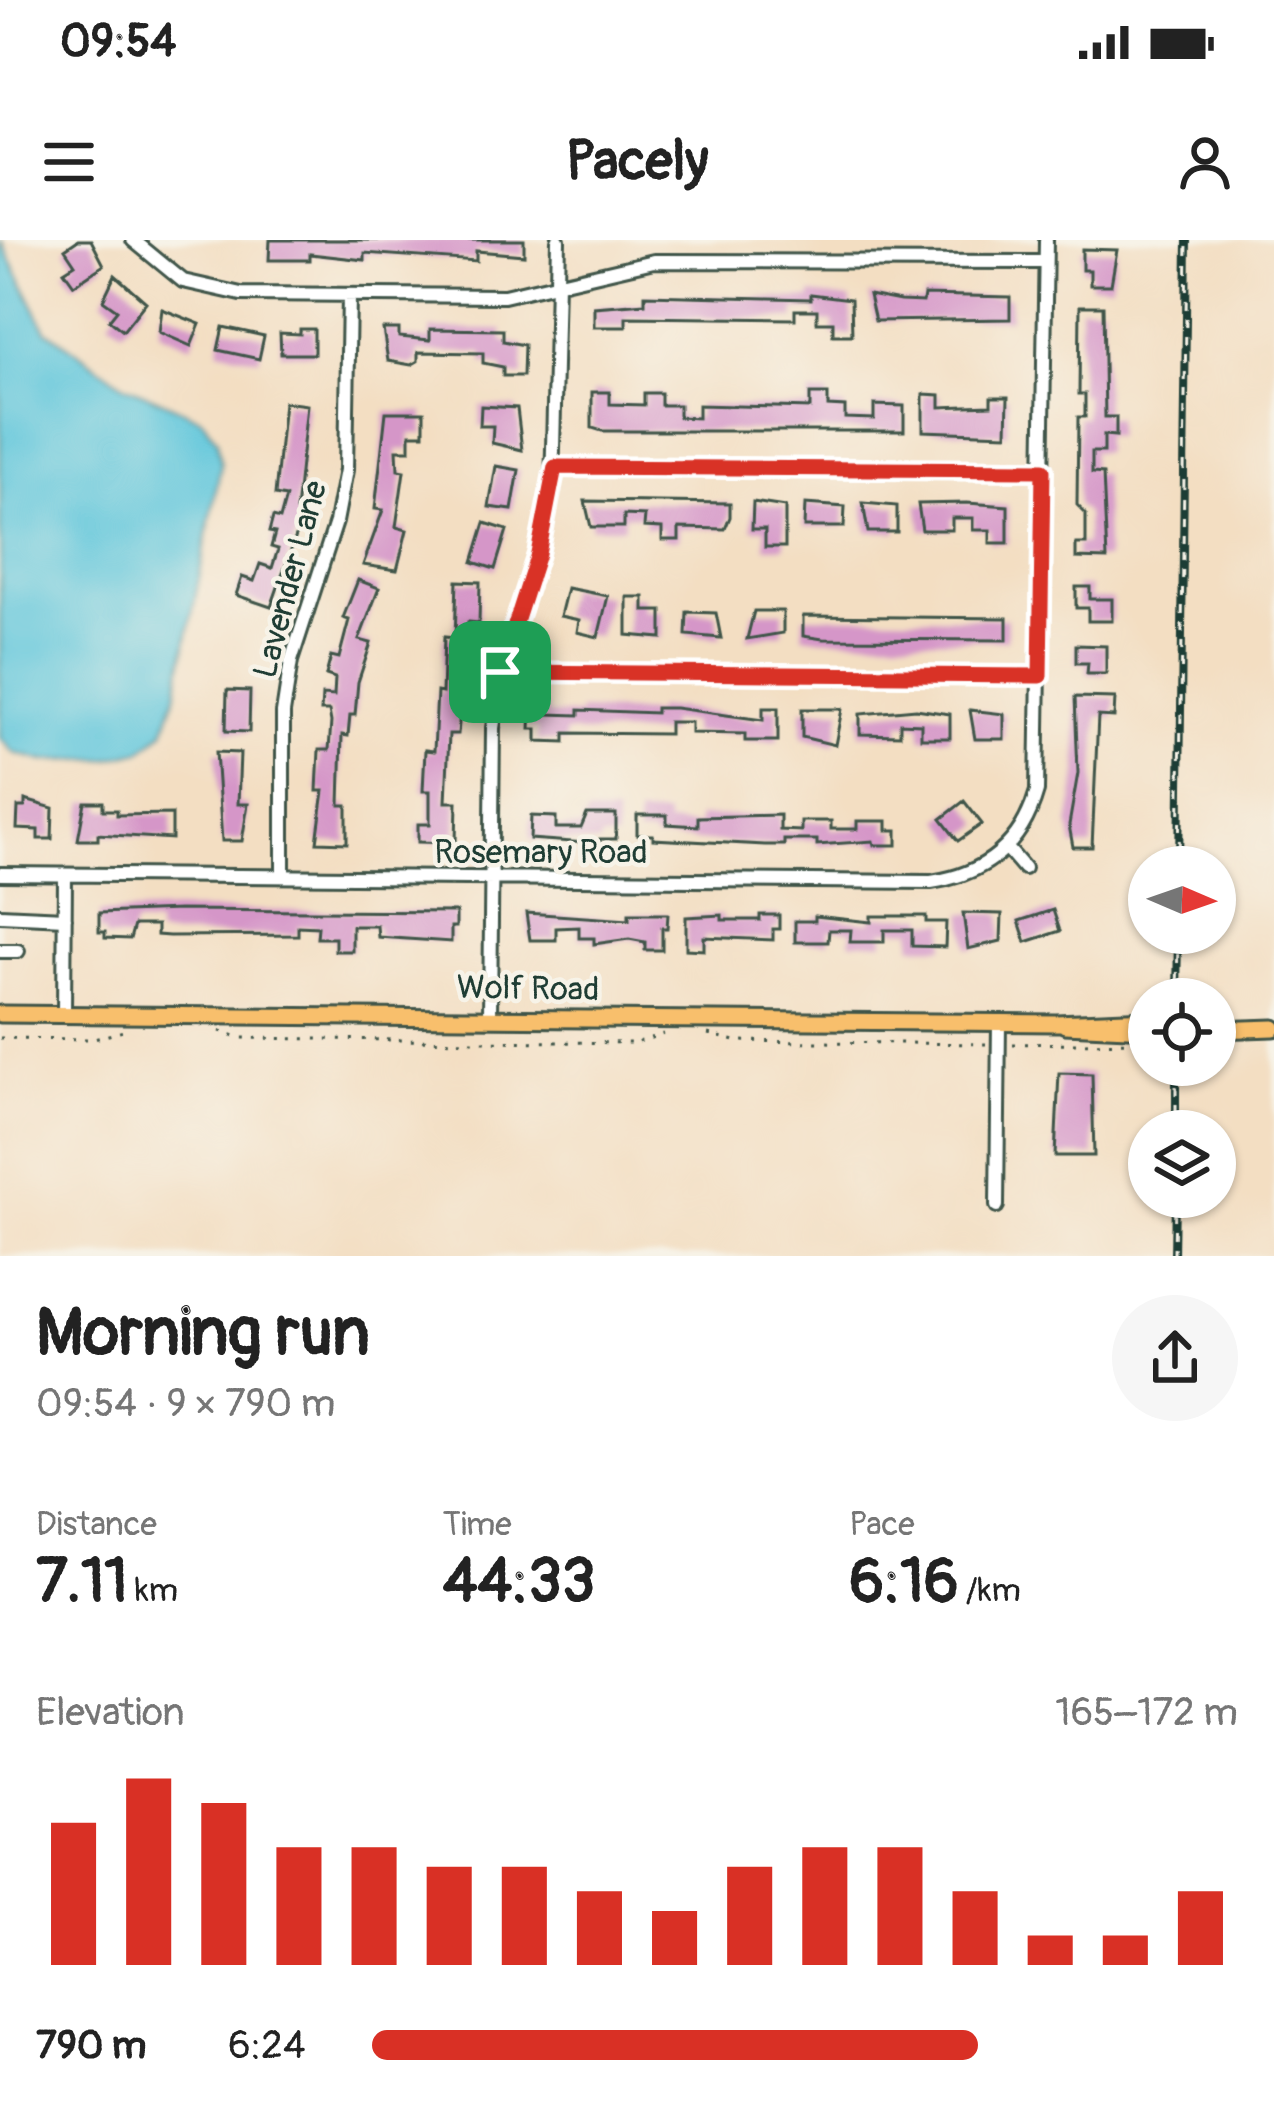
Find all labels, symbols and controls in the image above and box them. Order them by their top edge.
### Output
text: 09:54 [60,14,176,70]
text: Pacely [566,128,708,196]
icon: menu [36,129,102,195]
icon: person [1172,129,1238,195]
street label: Lavender Lane [244,476,336,683]
pin [449,621,551,723]
icon: arrive [467,639,533,705]
street label: Rosemary Road [434,832,648,873]
north arrow [1128,846,1236,954]
map controls [1128,846,1236,1218]
street label: Wolf Road [456,967,600,1010]
button: locate [1128,978,1236,1086]
button: layers [1128,1110,1236,1218]
text: Morning run [36,1292,370,1375]
button: share [1112,1295,1238,1421]
text: 09:54 · 9 × 790 m [36,1379,335,1428]
text: Distance [36,1504,157,1545]
text: Time [443,1504,512,1545]
text: Pace [849,1504,915,1545]
text: 7.11 [36,1545,128,1620]
text: 44:33 [443,1545,595,1620]
text: 6:16 [849,1545,959,1620]
text: km [128,1570,178,1611]
text: /km [959,1570,1021,1611]
text: Elevation [36,1688,185,1737]
text: 165–172 m [1055,1688,1238,1737]
text: 790 m [36,2021,146,2070]
text: 6:24 [228,2021,306,2070]

